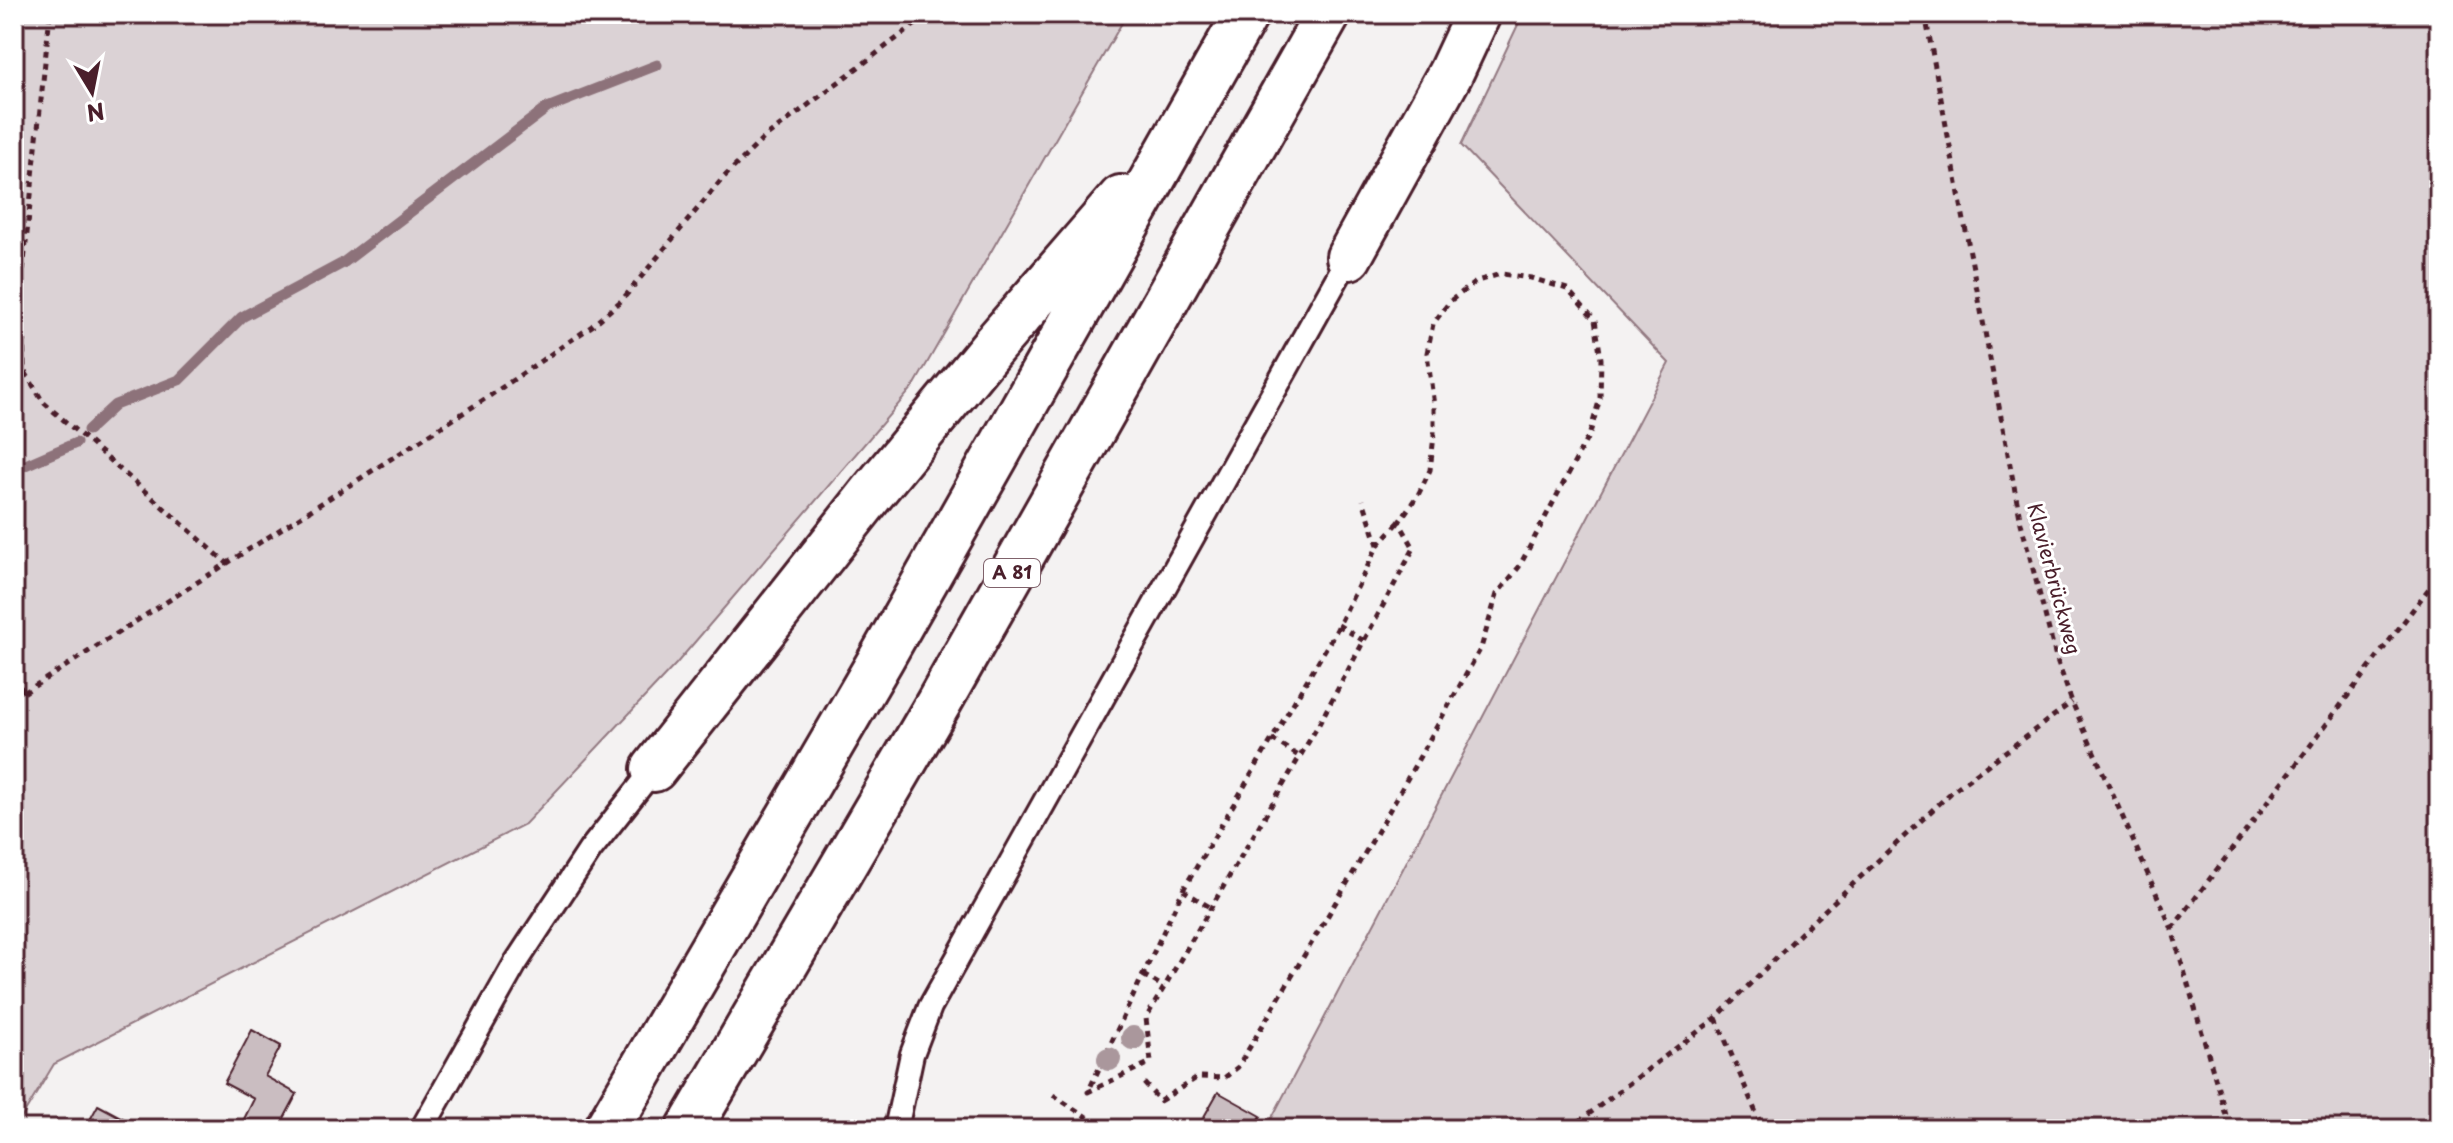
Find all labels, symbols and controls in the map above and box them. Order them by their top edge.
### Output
north arrow [52,52,132,132]
text: N [84,95,107,131]
street label: Klavierbrückweg [2020,500,2090,658]
road number: A 81 [984,559,1040,587]

